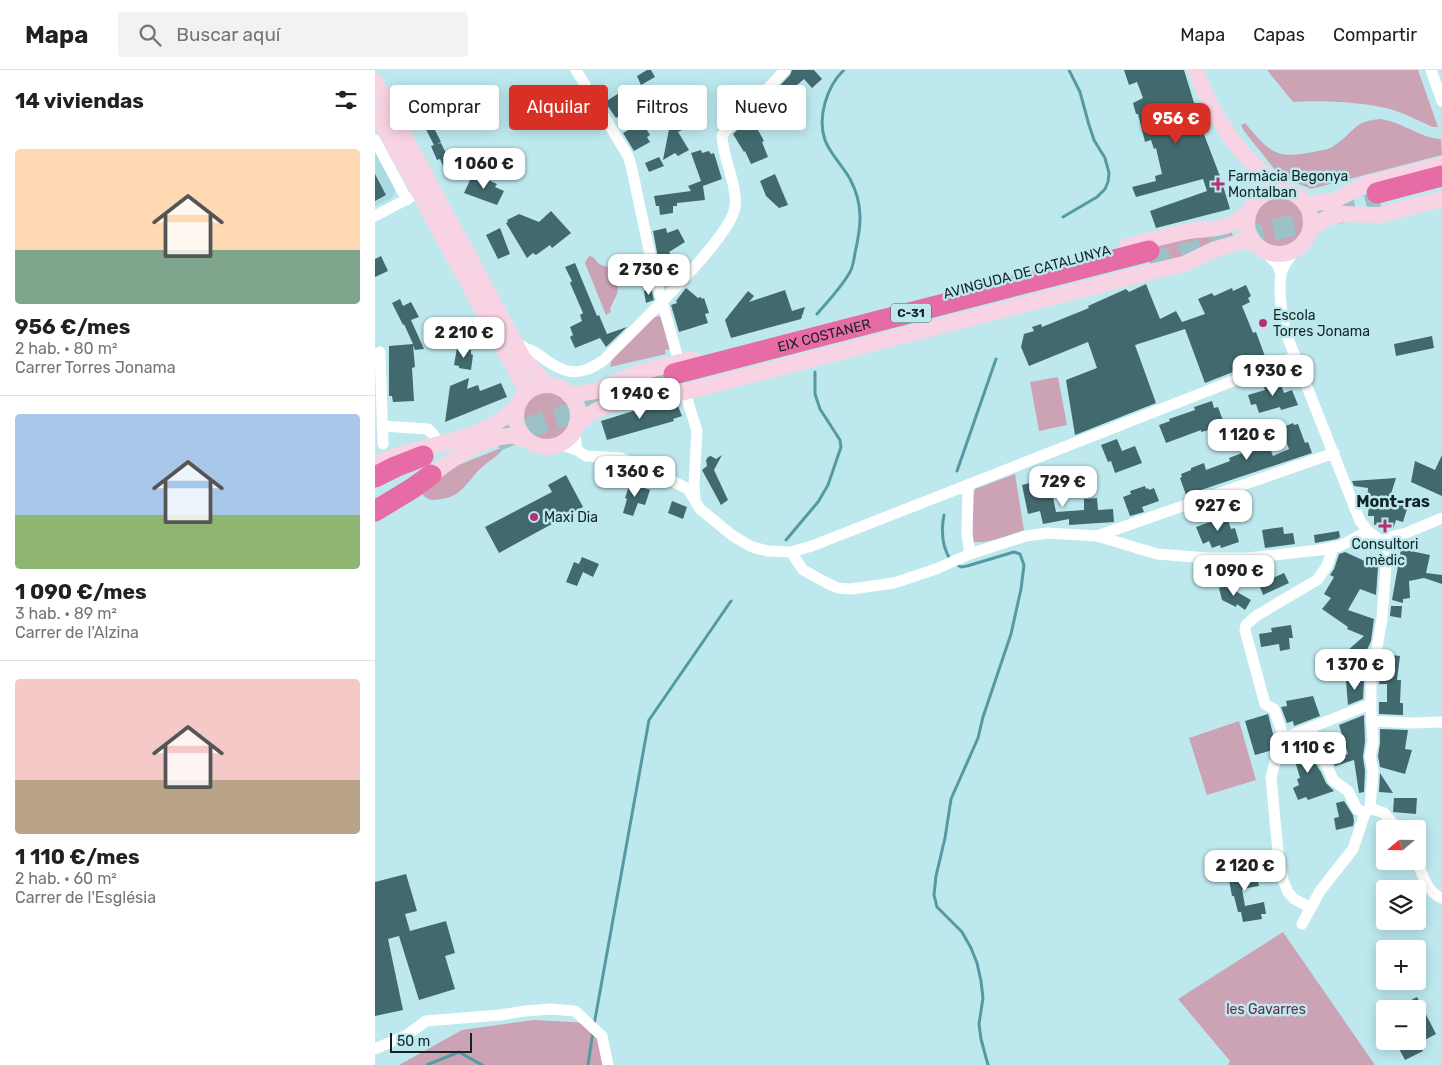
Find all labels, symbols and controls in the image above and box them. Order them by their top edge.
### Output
search box [118,12,468,57]
text: Mapa [25,21,88,49]
icon: search [136,21,164,49]
text: Buscar aquí [176,23,280,46]
text: Mapa [1180,24,1225,46]
text: Capas [1253,24,1305,46]
text: Compartir [1333,24,1417,46]
chip: Comprar [390,85,499,130]
chip: Alquilar [509,85,608,130]
chip: Filtros [618,85,707,130]
chip: Nuevo [717,85,806,130]
icon: filters [332,86,360,114]
text: 14 viviendas [15,88,144,113]
pin: 956 € [1141,102,1211,145]
text: 956 € [1153,109,1199,128]
pin: 1 060 € [438,148,530,190]
text: 1 060 € [454,154,514,173]
place label: Farmàcia Begonya Montalban [1228,168,1348,201]
marker: Farmàcia Begonya Montalban [1212,178,1224,190]
icon: home [143,181,233,271]
street label: AVINGUDA DE CATALUNYA [941,241,1113,303]
pin: 2 730 € [603,254,695,296]
text: 2 730 € [619,260,679,279]
road number: C-31 [891,304,931,322]
place label: Escola Torres Jonama [1273,307,1370,340]
text: 956 €/mes [15,314,130,339]
street label: EIX COSTANER [775,315,873,355]
pin: 2 210 € [418,316,510,359]
marker: Escola Torres Jonama [1257,317,1269,329]
text: 2 210 € [434,323,494,342]
text: 2 hab. · 80 m² [15,339,117,358]
pin: 1 930 € [1227,354,1319,397]
text: Carrer Torres Jonama [15,358,176,377]
text: 1 930 € [1244,361,1302,380]
pin: 1 940 € [594,378,686,420]
text: 1 940 € [610,384,670,403]
pin: 1 120 € [1201,418,1293,461]
text: 1 120 € [1219,425,1275,444]
icon: home [143,447,233,537]
pin: 1 360 € [589,456,681,498]
text: 1 360 € [605,462,665,481]
pin: 729 € [1028,466,1098,508]
text: 729 € [1040,472,1086,491]
pin: 927 € [1183,490,1253,532]
district label: Mont-ras [1356,492,1430,511]
text: 927 € [1195,496,1241,515]
place label: Maxi Dia [544,509,598,526]
marker: Maxi Dia [528,511,540,523]
marker: Consultori mèdic [1378,519,1392,533]
place label: Consultori mèdic [1351,536,1419,569]
pin: 1 090 € [1188,554,1280,597]
text: 1 090 € [1204,561,1264,580]
text: 1 090 €/mes [15,579,147,604]
text: 3 hab. · 89 m² [15,604,117,623]
text: Carrer de l'Alzina [15,623,139,642]
pin: 1 370 € [1309,648,1401,691]
text: 1 370 € [1326,655,1384,674]
icon: home [143,712,233,802]
pin: 1 110 € [1262,732,1354,774]
text: 1 110 € [1281,738,1335,757]
north arrow [1376,820,1426,870]
map controls [1376,820,1426,1050]
text: 1 110 €/mes [15,844,140,869]
pin: 2 120 € [1199,850,1291,892]
text: 2 120 € [1215,856,1275,875]
text: 2 hab. · 60 m² [15,869,117,888]
button: layers [1376,880,1426,930]
text: Carrer de l'Església [15,888,156,907]
button: + [1376,940,1426,990]
button: − [1376,1000,1426,1050]
park label: les Gavarres [1226,1001,1306,1018]
scale bar [390,1030,473,1053]
text: 50 m [397,1033,430,1050]

